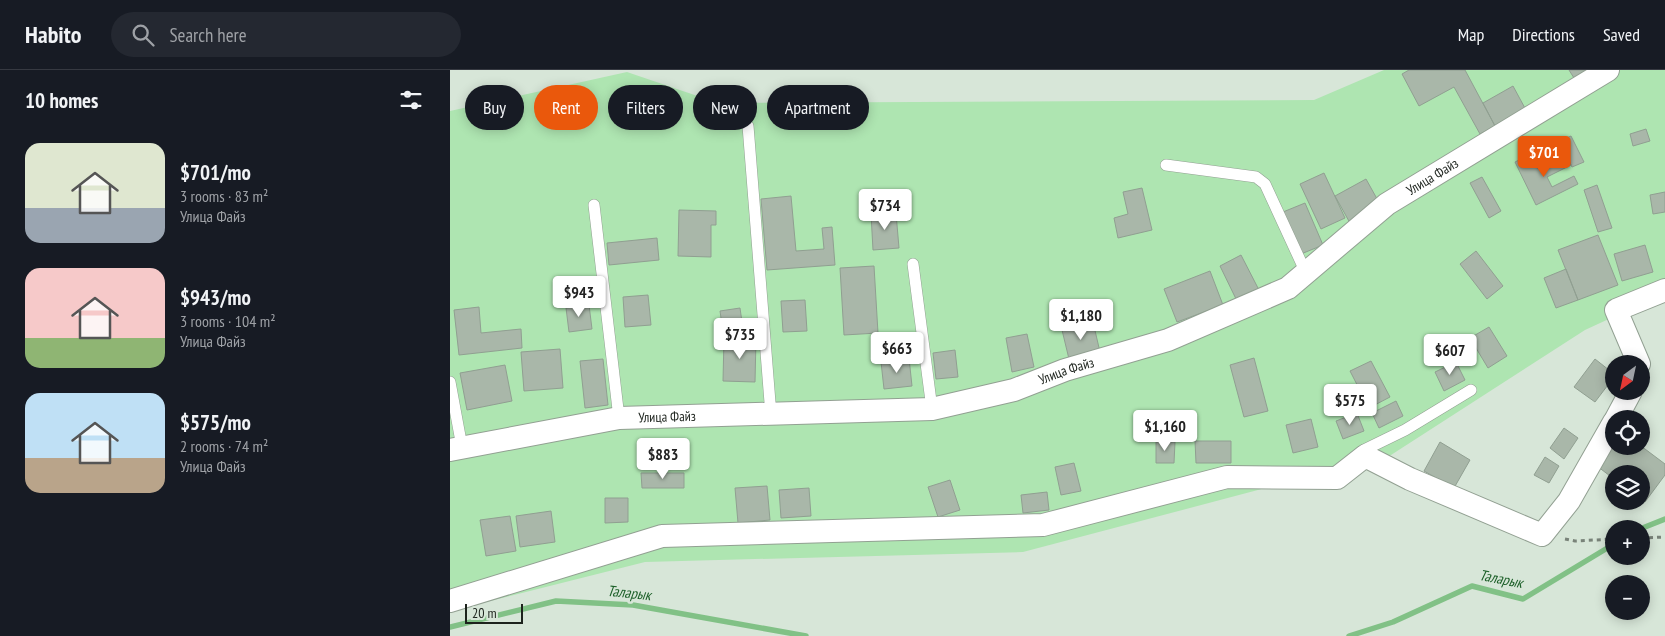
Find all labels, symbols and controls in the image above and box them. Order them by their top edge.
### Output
search box [111,12,461,57]
text: Habito [25,19,81,50]
icon: search [129,21,157,49]
text: Search here [169,23,247,47]
text: Map [1458,23,1484,46]
text: Directions [1512,23,1575,46]
text: Saved [1603,23,1640,46]
chip: Buy [465,85,524,130]
chip: Rent [534,85,598,130]
chip: Filters [608,85,683,130]
chip: New [693,85,757,130]
chip: Apartment [767,85,869,130]
icon: filters [397,86,425,114]
text: 10 homes [25,87,98,114]
pin: $701 [1514,136,1574,178]
text: $701 [1529,142,1559,162]
street label: Улица Файз [1403,154,1462,199]
text: $701/mo [180,159,251,186]
icon: home [65,163,125,223]
text: 3 rooms · 83 m² [180,186,268,206]
pin: $734 [855,189,915,231]
text: $734 [870,195,900,215]
text: Улица Файз [180,206,246,226]
pin: $943 [549,276,609,318]
text: $943 [564,282,594,302]
text: $943/mo [180,284,251,311]
icon: home [65,288,125,348]
pin: $1,180 [1040,298,1122,341]
text: $1,180 [1060,305,1102,325]
text: 3 rooms · 104 m² [180,311,276,331]
pin: $735 [710,318,770,360]
text: $735 [725,324,755,344]
text: Улица Файз [180,331,246,351]
pin: $663 [867,332,927,374]
pin: $607 [1420,334,1480,376]
text: $663 [882,338,912,358]
text: $607 [1435,340,1465,360]
street label: Улица Файз [1036,353,1096,389]
north arrow [1605,355,1650,400]
map controls [1605,355,1650,620]
pin: $575 [1320,384,1380,426]
text: $575 [1335,390,1365,410]
street label: Улица Файз [638,407,696,426]
text: $575/mo [180,409,251,436]
pin: $1,160 [1124,410,1206,452]
button: locate [1605,410,1650,455]
icon: home [65,413,125,473]
text: $1,160 [1144,416,1186,436]
text: 2 rooms · 74 m² [180,436,268,456]
pin: $883 [633,438,693,480]
text: $883 [648,444,678,464]
text: Улица Файз [180,456,246,476]
button: layers [1605,465,1650,510]
button: + [1605,520,1650,565]
water label: Таларык [1478,565,1527,592]
button: − [1605,575,1650,620]
water label: Таларык [606,581,654,604]
scale bar [465,601,522,624]
text: 20 m [472,604,497,622]

